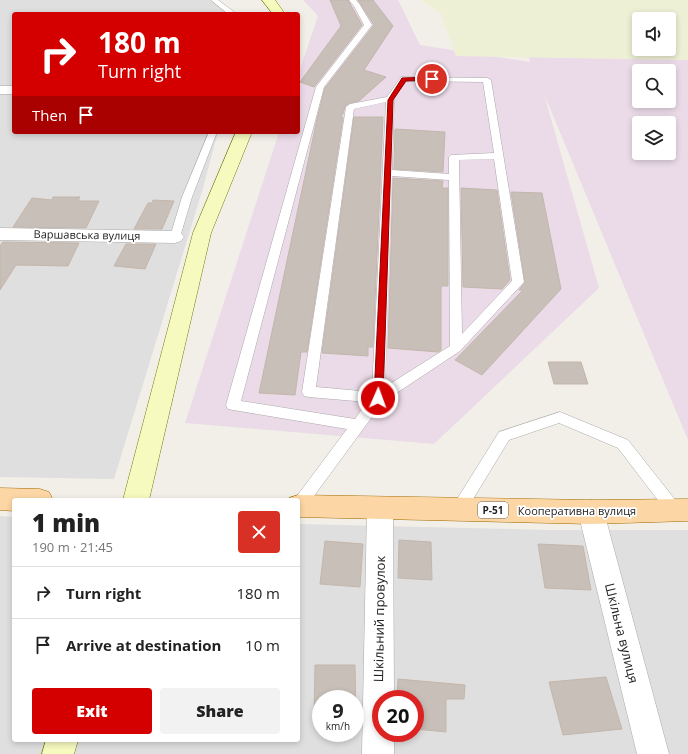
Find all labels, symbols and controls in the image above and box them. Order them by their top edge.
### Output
map controls [632,12,676,160]
button: sound [632,12,676,56]
text: 180 m [98,23,181,61]
icon: right [32,28,84,80]
text: Turn right [98,59,181,83]
pin [415,62,449,96]
button: search [632,64,676,108]
icon: arrive [421,68,443,90]
icon: arrive [75,104,97,126]
text: Then [32,105,67,125]
button: layers [632,116,676,160]
street label: Варшавська вулиця [34,226,140,243]
position arrow [357,377,399,419]
road number: Р-51 [478,502,508,518]
street label: Кооперативна вулиця [518,503,636,518]
text: 1 min [32,506,100,539]
button: close [238,511,280,553]
text: 190 m · 21:45 [32,538,113,556]
street label: Шкільний провулок [369,555,389,682]
street label: Шкільна вулиця [601,581,643,685]
icon: right [32,582,54,604]
text: Turn right [66,583,141,603]
text: 180 m [236,583,280,603]
icon: arrive [32,634,54,656]
text: Arrive at destination [66,635,221,655]
text: 10 m [245,635,280,655]
button: Exit [32,688,152,734]
button: Share [160,688,280,734]
speed limit sign: 20 [372,690,424,742]
text: 9 [332,697,344,724]
text: km/h [326,719,350,733]

